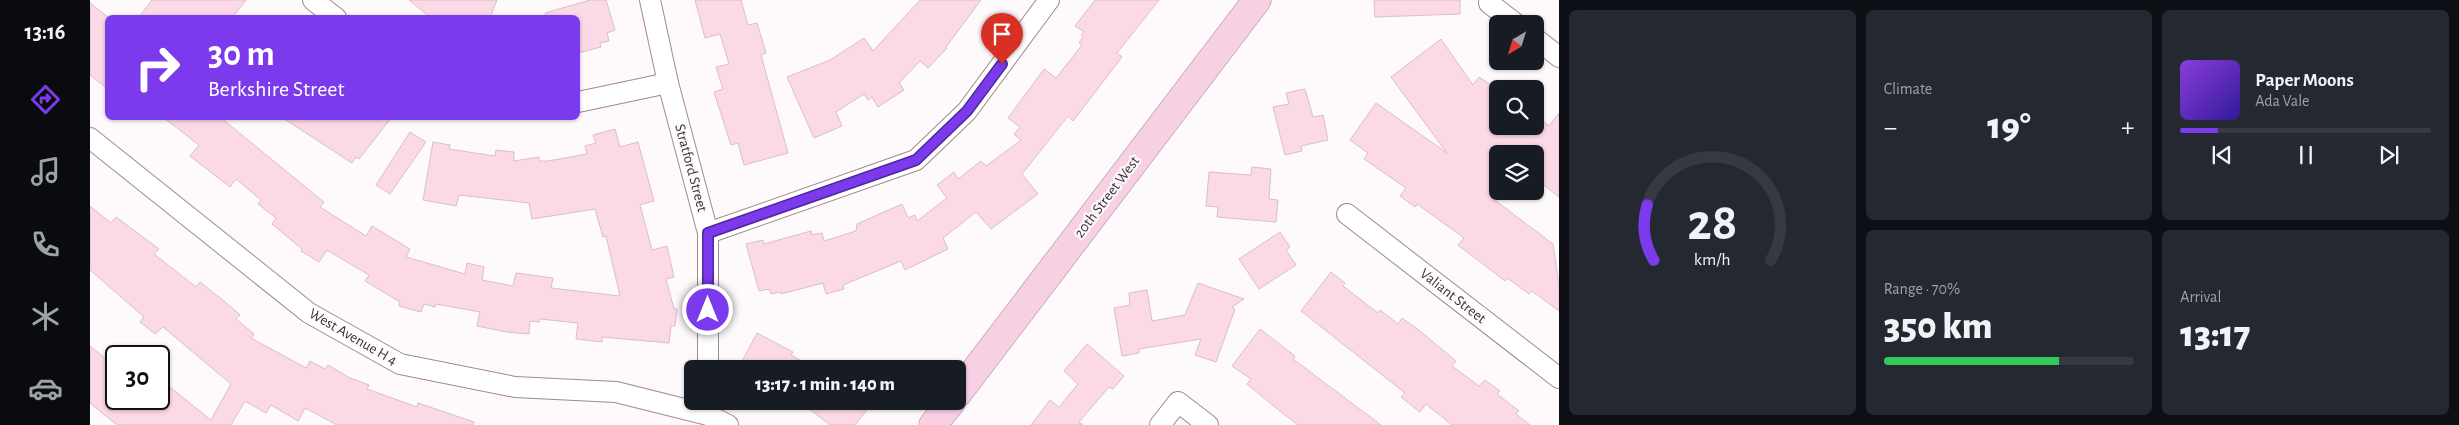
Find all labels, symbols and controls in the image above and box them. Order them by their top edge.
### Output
pin [981,13,1023,64]
north arrow [1489,15,1544,70]
map controls [1489,15,1544,200]
icon: arrive [988,20,1016,48]
text: 13:16 [25,21,66,43]
icon: right [125,35,190,100]
text: 30 m [208,37,275,72]
text: Paper Moons [2255,71,2354,90]
text: Berkshire Street [208,78,344,100]
button: search [1489,80,1544,135]
text: Climate [1884,81,1932,97]
icon: directions [28,82,63,117]
text: Ada Vale [2255,93,2310,109]
text: 19° [1987,108,2031,146]
text: − [1884,114,1897,142]
text: + [2121,114,2134,142]
street label: Stratford Street [672,123,710,214]
icon: previous [2208,141,2236,169]
icon: pause [2292,141,2320,169]
icon: next [2375,141,2403,169]
button: layers [1489,145,1544,200]
street label: 20th Street West [1072,153,1142,240]
icon: music [28,154,63,189]
text: 28 [1687,197,1737,249]
icon: phone [28,227,63,262]
text: km/h [1694,251,1731,269]
street label: Valiant Street [1417,266,1489,326]
text: Range · 70% [1884,281,1960,297]
position arrow [681,283,733,335]
text: Arrival [2180,289,2221,305]
icon: climate [28,299,63,334]
street label: West Avenue H 4 [307,306,399,368]
text: 350 km [1884,308,1993,346]
text: 13:17 [2180,316,2250,354]
speed limit sign: 30 [105,345,170,410]
icon: car [28,371,63,406]
text: 13:17 · 1 min · 140 m [755,375,895,394]

